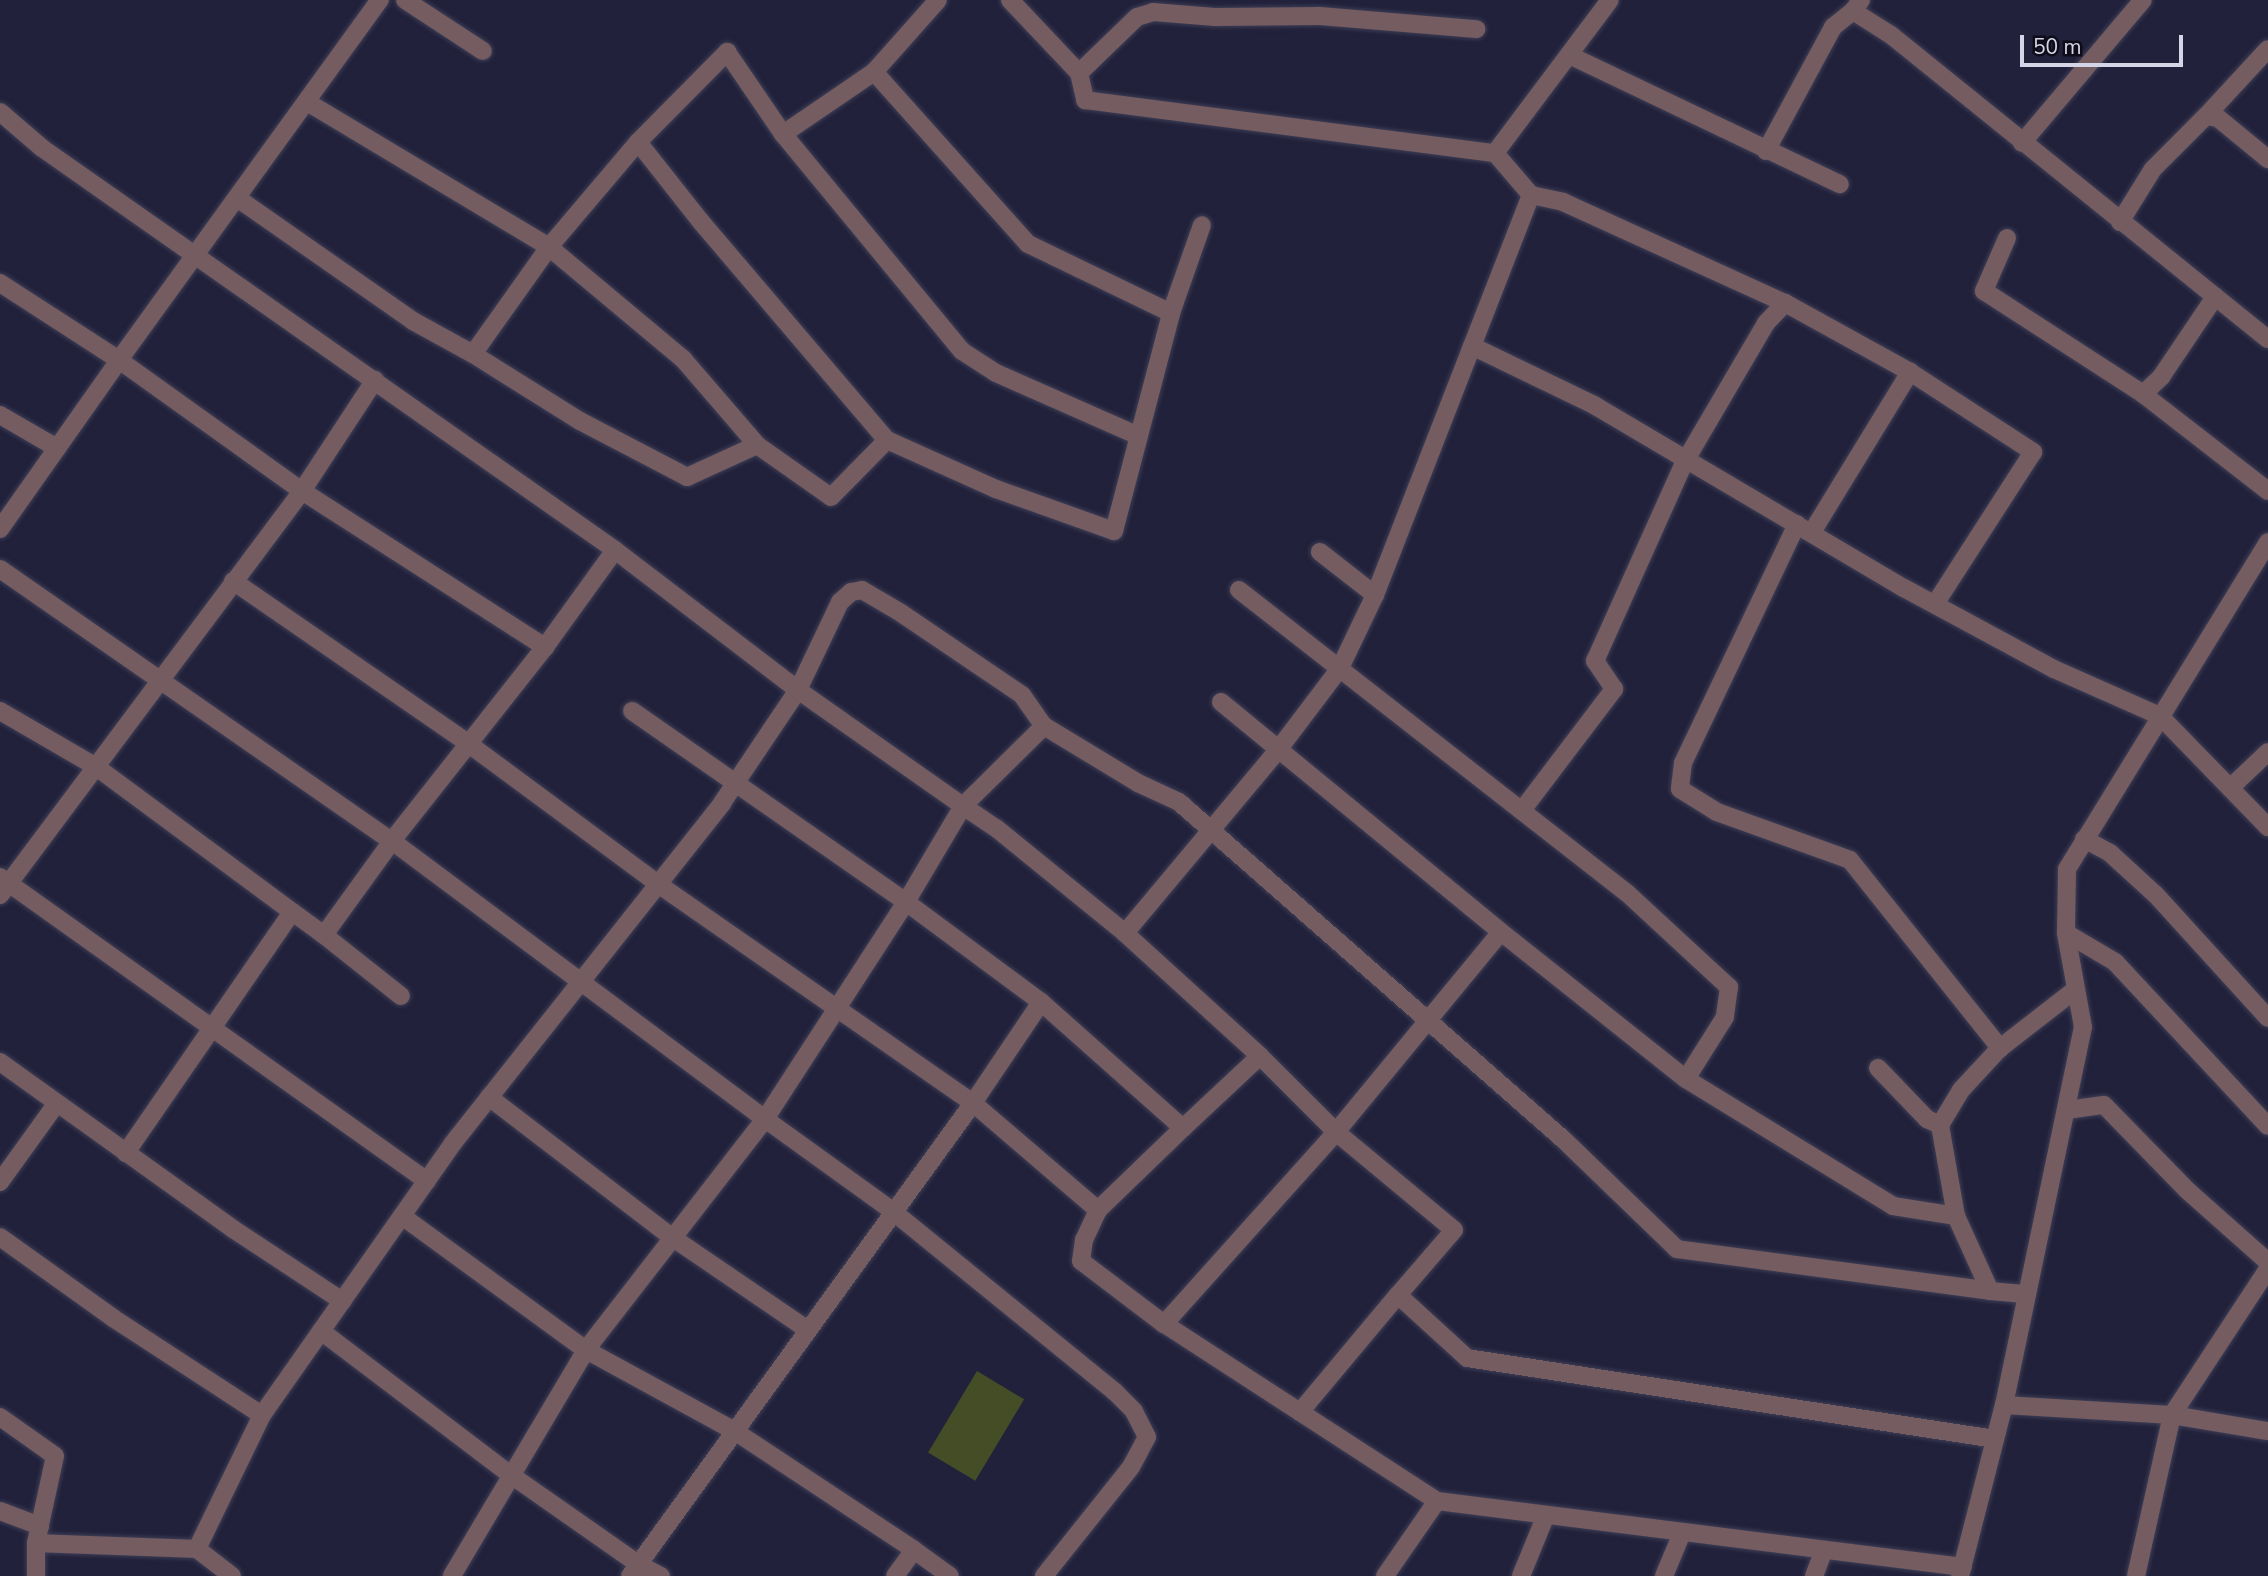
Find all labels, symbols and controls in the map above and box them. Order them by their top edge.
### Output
scale bar [2023,21,2186,65]
text: 50 m [2033,33,2082,61]

